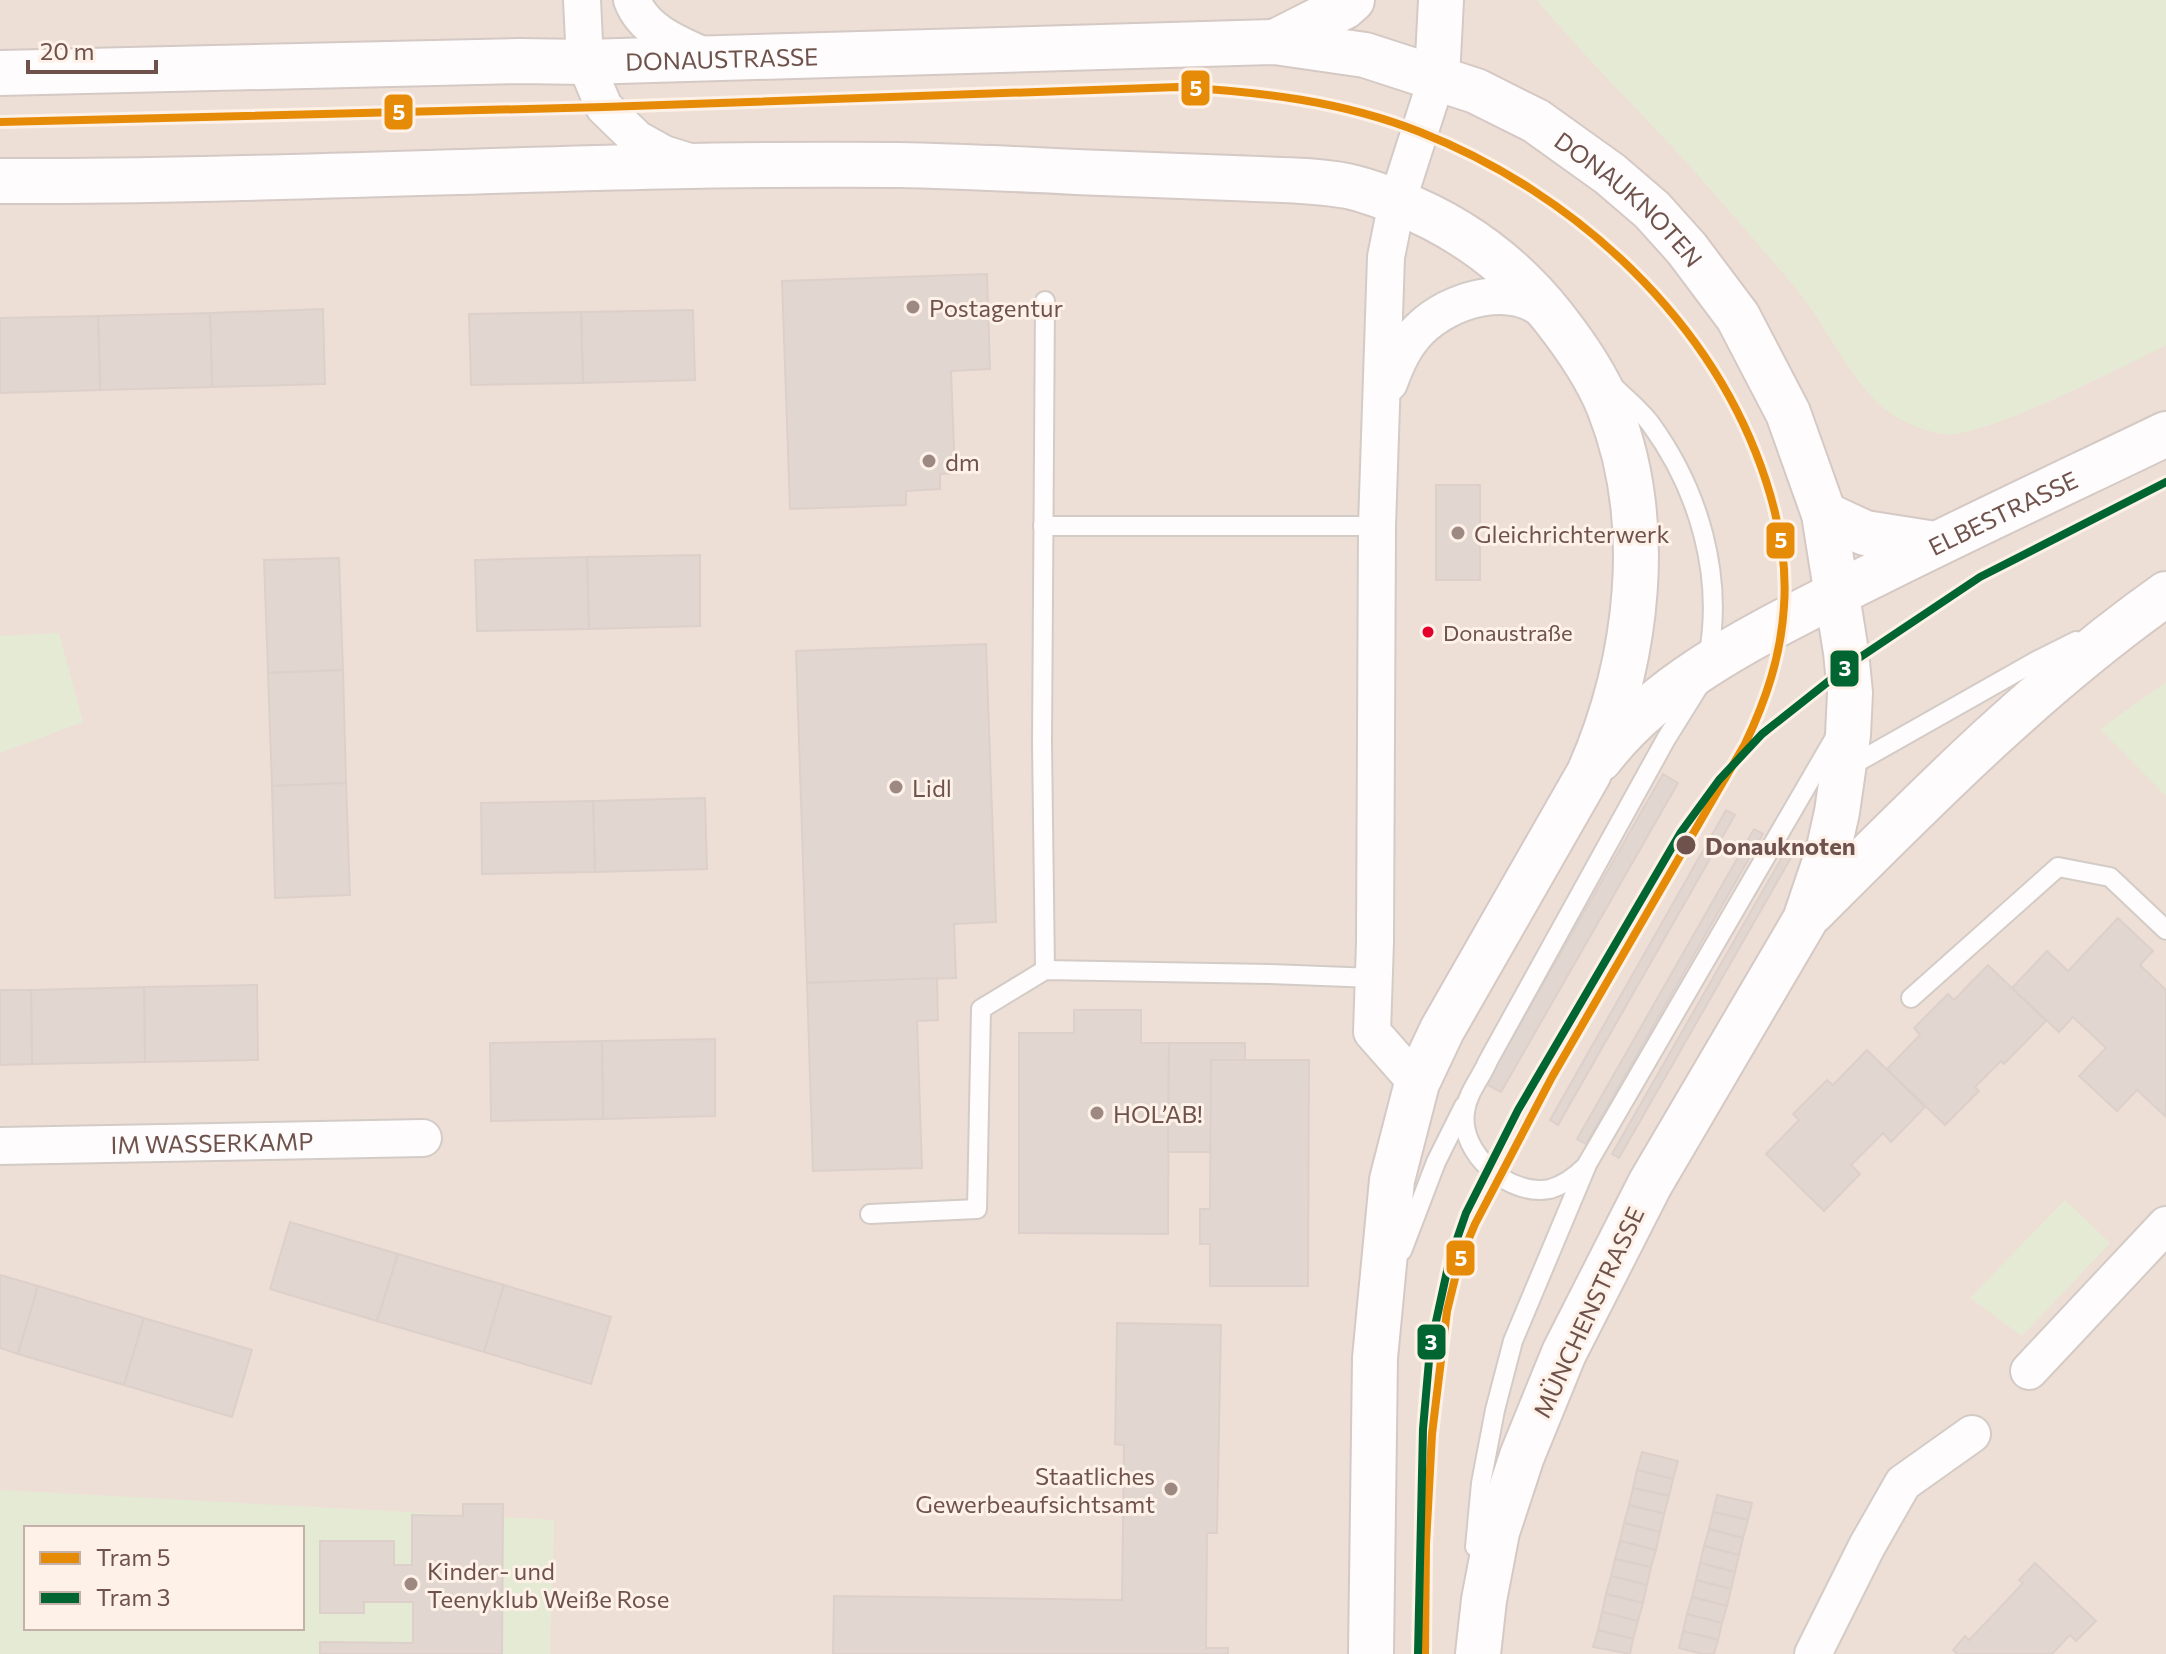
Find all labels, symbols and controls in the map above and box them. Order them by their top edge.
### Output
scale bar [28,24,156,74]
text: 20 m [40,36,94,65]
street label: DONAUSTRASSE [625,41,819,75]
line badge: 5 [1180,69,1211,107]
text: 5 [1190,74,1202,101]
line badge: 5 [383,93,414,131]
text: 5 [393,98,405,125]
street label: DONAUKNOTEN [1550,125,1709,272]
place label: Postagentur [929,293,1063,322]
marker: Postagentur [904,298,922,316]
place label: dm [945,447,980,476]
marker: dm [920,452,938,470]
street label: ELBESTRASSE [1923,464,2082,560]
place label: Gleichrichterwerk [1474,519,1669,548]
line badge: 5 [1765,521,1796,560]
marker: Gleichrichterwerk [1449,524,1467,542]
text: 5 [1775,526,1787,553]
place label: Donaustraße [1443,619,1573,646]
marker: Donaustraße [1420,624,1436,640]
line badge: 3 [1829,649,1860,688]
text: 3 [1839,654,1851,681]
place label: Lidl [912,773,952,802]
marker: Lidl [887,778,905,796]
place label: Donauknoten [1705,831,1856,860]
marker: Donauknoten [1674,833,1698,857]
place label: HOL’AB! [1113,1099,1203,1128]
marker: HOL’AB! [1088,1104,1106,1122]
street label: IM WASSERKAMP [110,1126,314,1158]
street label: MÜNCHENSTRASSE [1526,1202,1650,1422]
line badge: 5 [1445,1239,1476,1277]
text: 5 [1455,1244,1467,1271]
line badge: 3 [1416,1323,1447,1361]
text: 3 [1425,1328,1437,1355]
place label: Staatliches Gewerbeaufsichtsamt [915,1461,1155,1518]
marker: Staatliches Gewerbeaufsichtsamt [1162,1480,1180,1498]
legend [24,1526,304,1630]
text: Tram 5 [96,1542,171,1571]
place label: Kinder- und Teenyklub Weiße Rose [427,1556,669,1613]
marker: Kinder- und Teenyklub Weiße Rose [402,1575,420,1593]
text: Tram 3 [96,1582,171,1611]

